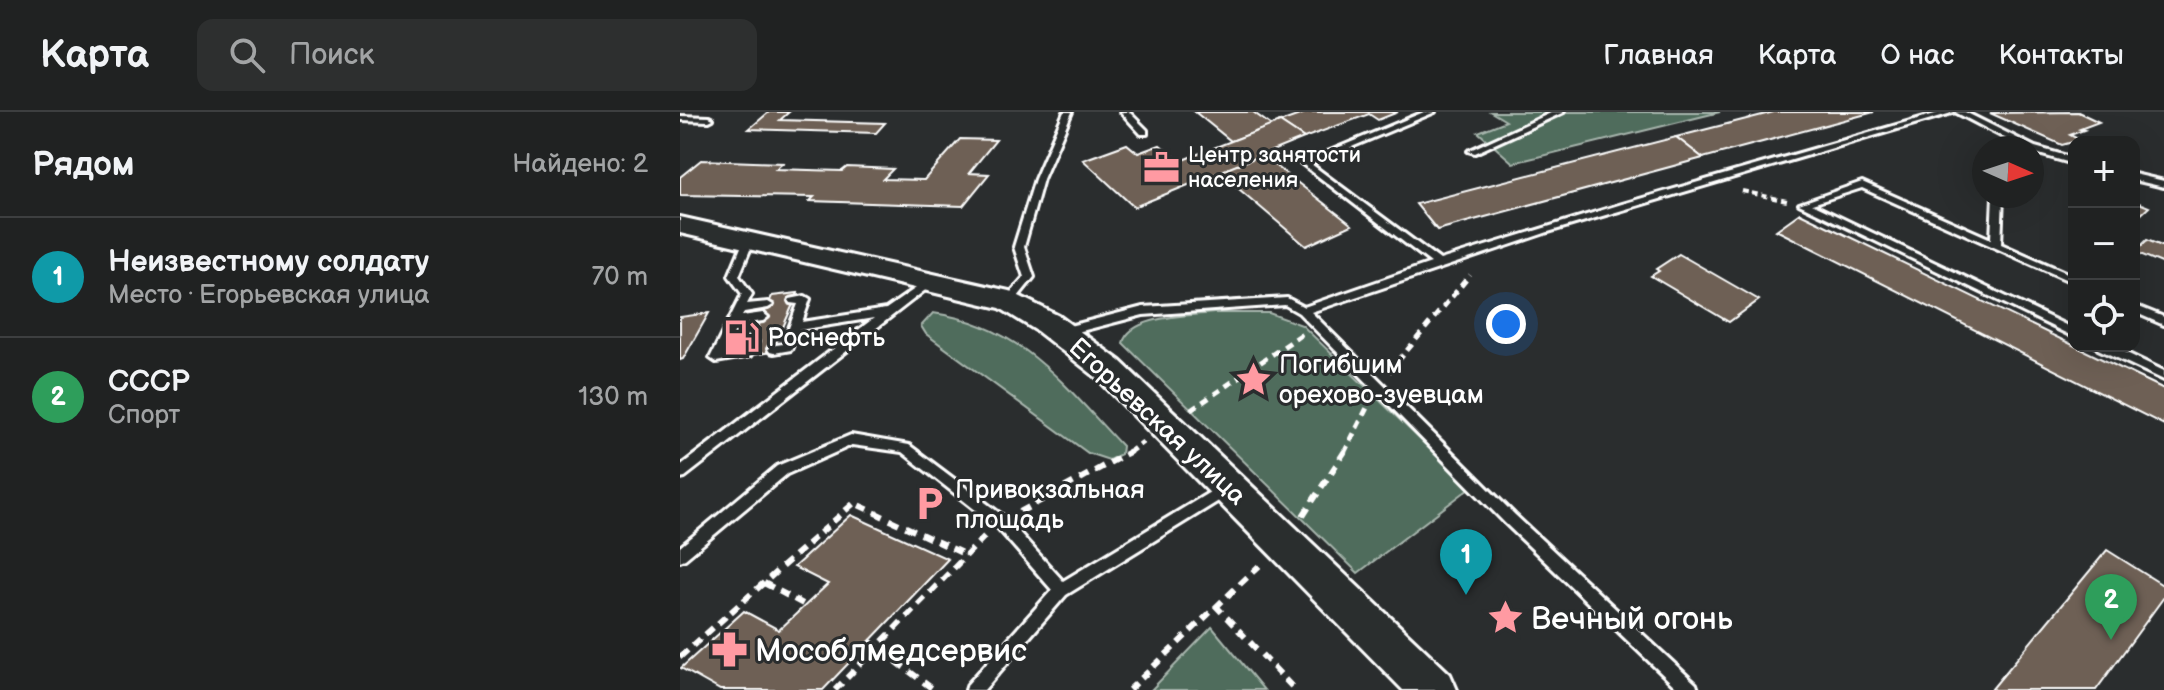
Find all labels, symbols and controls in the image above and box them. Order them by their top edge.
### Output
search box [197,19,757,91]
text: Карта [40,33,149,78]
icon: search [225,33,269,77]
text: Поиск [289,37,375,73]
text: Главная [1603,39,1714,72]
text: Карта [1758,39,1837,72]
text: О нас [1881,39,1954,72]
text: Контакты [1998,39,2124,72]
north arrow [1972,136,2044,208]
map controls [2068,136,2140,352]
button: + [2068,136,2140,208]
place label: Центр занятости населения [1188,142,1361,194]
text: Рядом [32,144,134,185]
office icon: Центр занятости населения [1143,148,1181,186]
text: Найдено: 2 [512,149,648,180]
button: − [2068,208,2140,280]
text: Неизвестному солдату [108,244,429,280]
text: 1 [53,262,63,293]
text: 70 m [591,262,648,293]
text: Место · Егорьевская улица [108,280,430,311]
button: locate [2068,280,2140,352]
your location [1486,304,1526,344]
fuel station icon: Роснефть [722,318,760,356]
place label: Роснефть [767,323,885,354]
street label: Егорьевская улица [1062,332,1252,512]
place label: Погибшим орехово-зуевцам [1279,350,1484,411]
place icon: Погибшим орехово-зуевцам [1234,360,1272,398]
text: СССР [108,364,190,400]
text: 2 [50,382,66,413]
text: 130 m [578,382,648,413]
text: Спорт [108,400,180,431]
place label: Привокзальная площадь [955,475,1145,536]
parking icon: Привокзальная площадь [910,485,948,523]
pin: 1 [1440,529,1492,595]
pin: 2 [2085,574,2137,640]
place icon: Вечный огонь [1486,599,1524,637]
place label: Вечный огонь [1531,600,1733,639]
pharmacy icon: Мособлмедсервис [710,631,748,669]
place label: Мособлмедсервис [755,632,1027,671]

